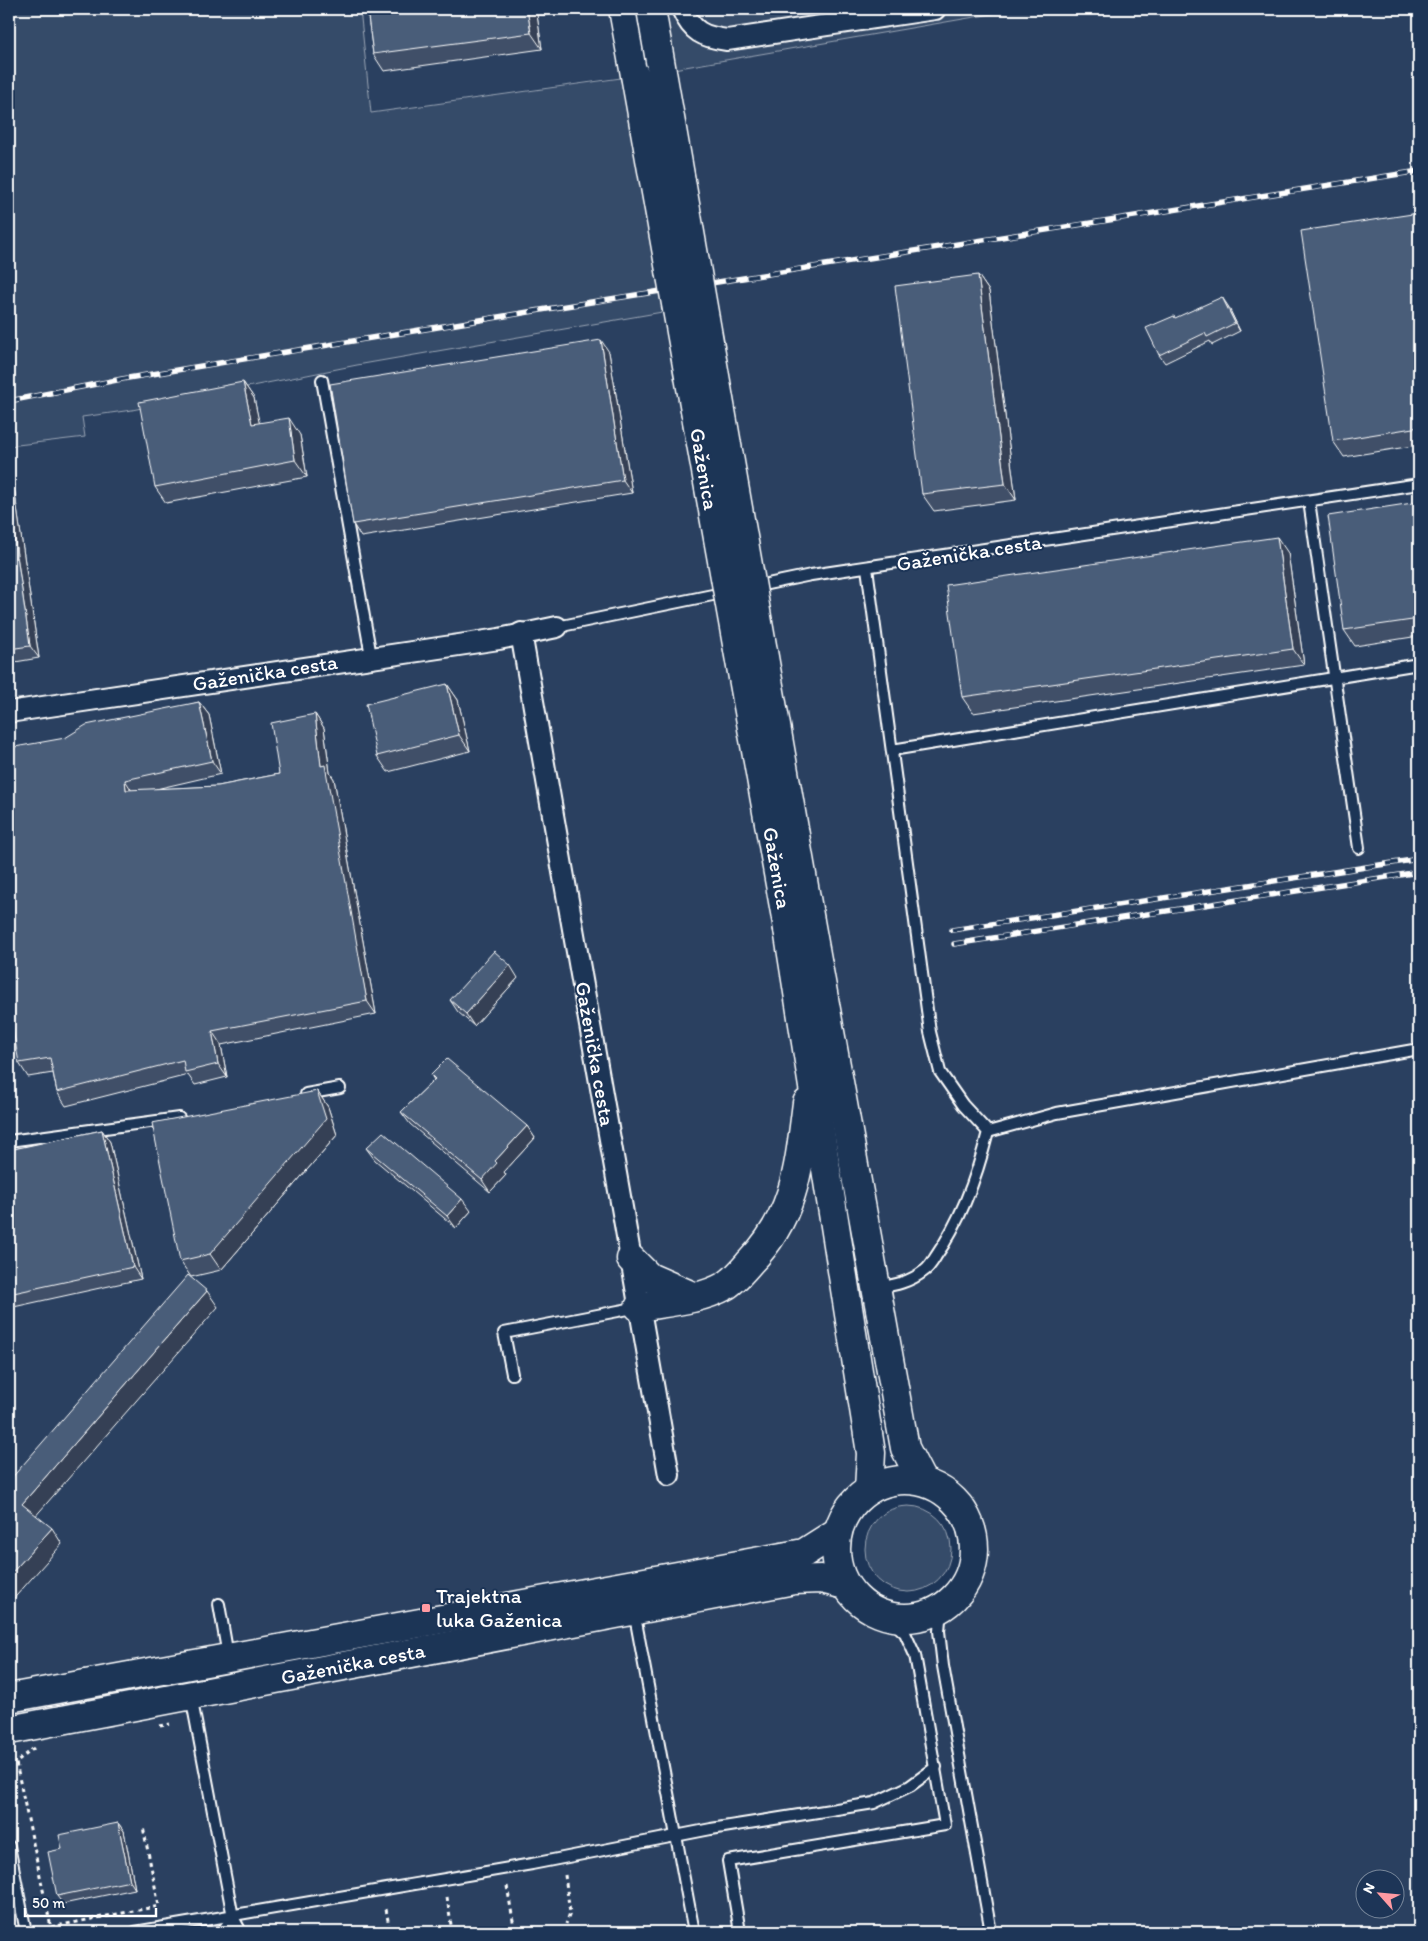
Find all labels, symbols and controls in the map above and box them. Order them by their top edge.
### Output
street label: Gaženica [685,426,724,512]
street label: Gaženička cesta [895,529,1043,576]
street label: Gaženička cesta [191,649,339,696]
street label: Gaženica [758,825,797,911]
street label: Gaženička cesta [570,980,621,1128]
place label: Trajektna luka Gaženica [436,1583,562,1632]
marker: Trajektna luka Gaženica [420,1602,432,1614]
street label: Gaženička cesta [279,1637,427,1690]
north arrow [1356,1868,1406,1918]
text: N [1359,1880,1379,1896]
scale bar [25,1886,156,1918]
text: 50 m [32,1894,65,1912]

